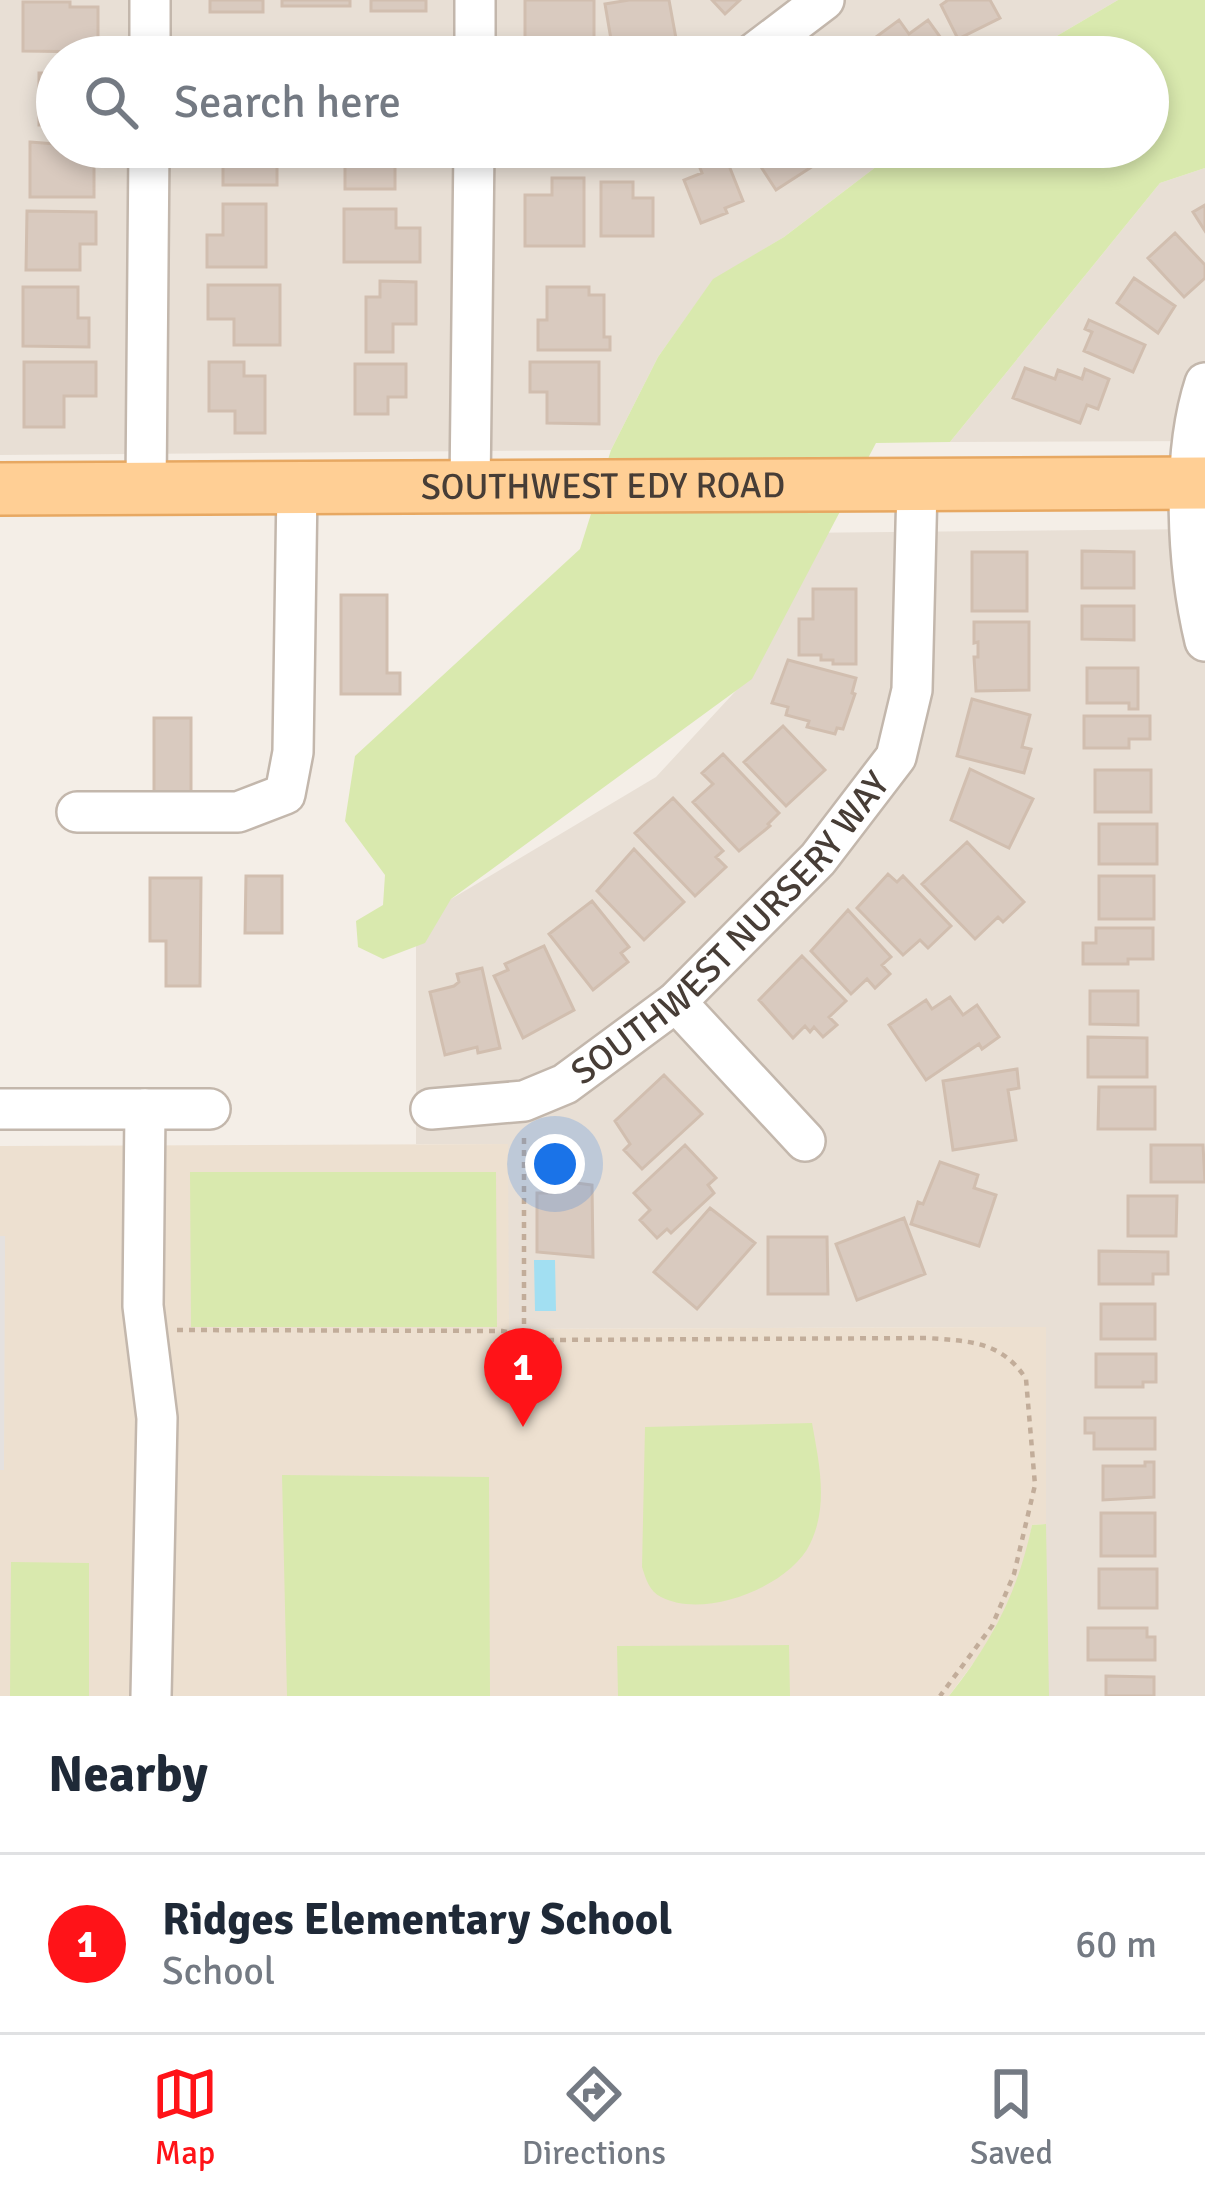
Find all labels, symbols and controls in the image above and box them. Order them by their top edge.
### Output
search box [36,36,1169,168]
icon: search [78,69,144,135]
text: Search here [174,75,401,130]
street label: SOUTHWEST EDY ROAD [421,463,785,509]
street label: SOUTHWEST NURSERY WAY [562,763,899,1094]
your location [525,1134,585,1194]
pin: 1 [484,1328,562,1427]
text: Nearby [48,1743,208,1806]
text: Ridges Elementary School [162,1892,672,1947]
text: 1 [76,1920,98,1968]
text: 60 m [1075,1920,1157,1968]
text: School [162,1947,275,1995]
tab: Map [152,2061,218,2174]
tab: Directions [522,2061,666,2174]
tab: Saved [970,2061,1053,2174]

